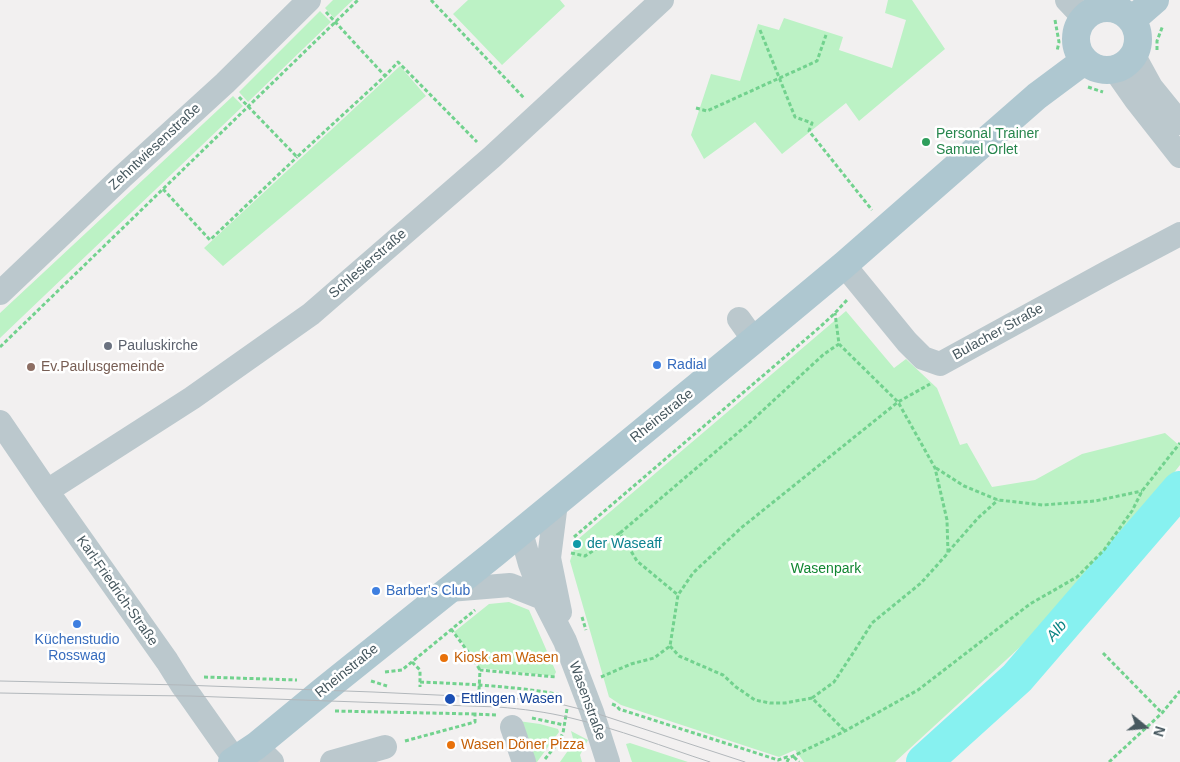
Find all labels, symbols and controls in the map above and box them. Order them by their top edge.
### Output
street label: Zehntwiesenstraße [106,100,204,194]
place label: Personal Trainer Samuel Orlet [936,126,1039,158]
marker: Personal Trainer Samuel Orlet [920,136,932,148]
street label: Schlesierstraße [326,226,410,302]
street label: Bulacher Straße [950,300,1046,364]
place label: Pauluskirche [118,338,198,354]
marker: Pauluskirche [102,340,114,352]
place label: Radial [667,357,707,373]
place label: Ev.Paulusgemeinde [41,359,164,375]
marker: Radial [651,359,663,371]
marker: Ev.Paulusgemeinde [25,361,37,373]
street label: Rheinstraße [627,385,697,447]
street label: Karl-Friedrich-Straße [73,533,161,649]
place label: der Waseaff [587,536,662,552]
marker: der Waseaff [571,538,583,550]
park label: Wasenpark [791,561,861,577]
place label: Barber's Club [386,583,470,599]
marker: Barber's Club [370,585,382,597]
water label: Alb [1043,617,1071,645]
marker: Küchenstudio Rosswag [71,618,83,630]
place label: Küchenstudio Rosswag [35,632,119,664]
street label: Rheinstraße [312,640,382,702]
place label: Kiosk am Wasen [454,650,559,666]
marker: Kiosk am Wasen [438,652,450,664]
street label: Wasenstraße [565,659,609,743]
place label: Ettlingen Wasen [461,691,562,707]
marker: Ettlingen Wasen [443,692,457,706]
north arrow [1120,702,1170,752]
text: N [1150,724,1168,739]
place label: Wasen Döner Pizza [461,737,584,753]
marker: Wasen Döner Pizza [445,739,457,751]

